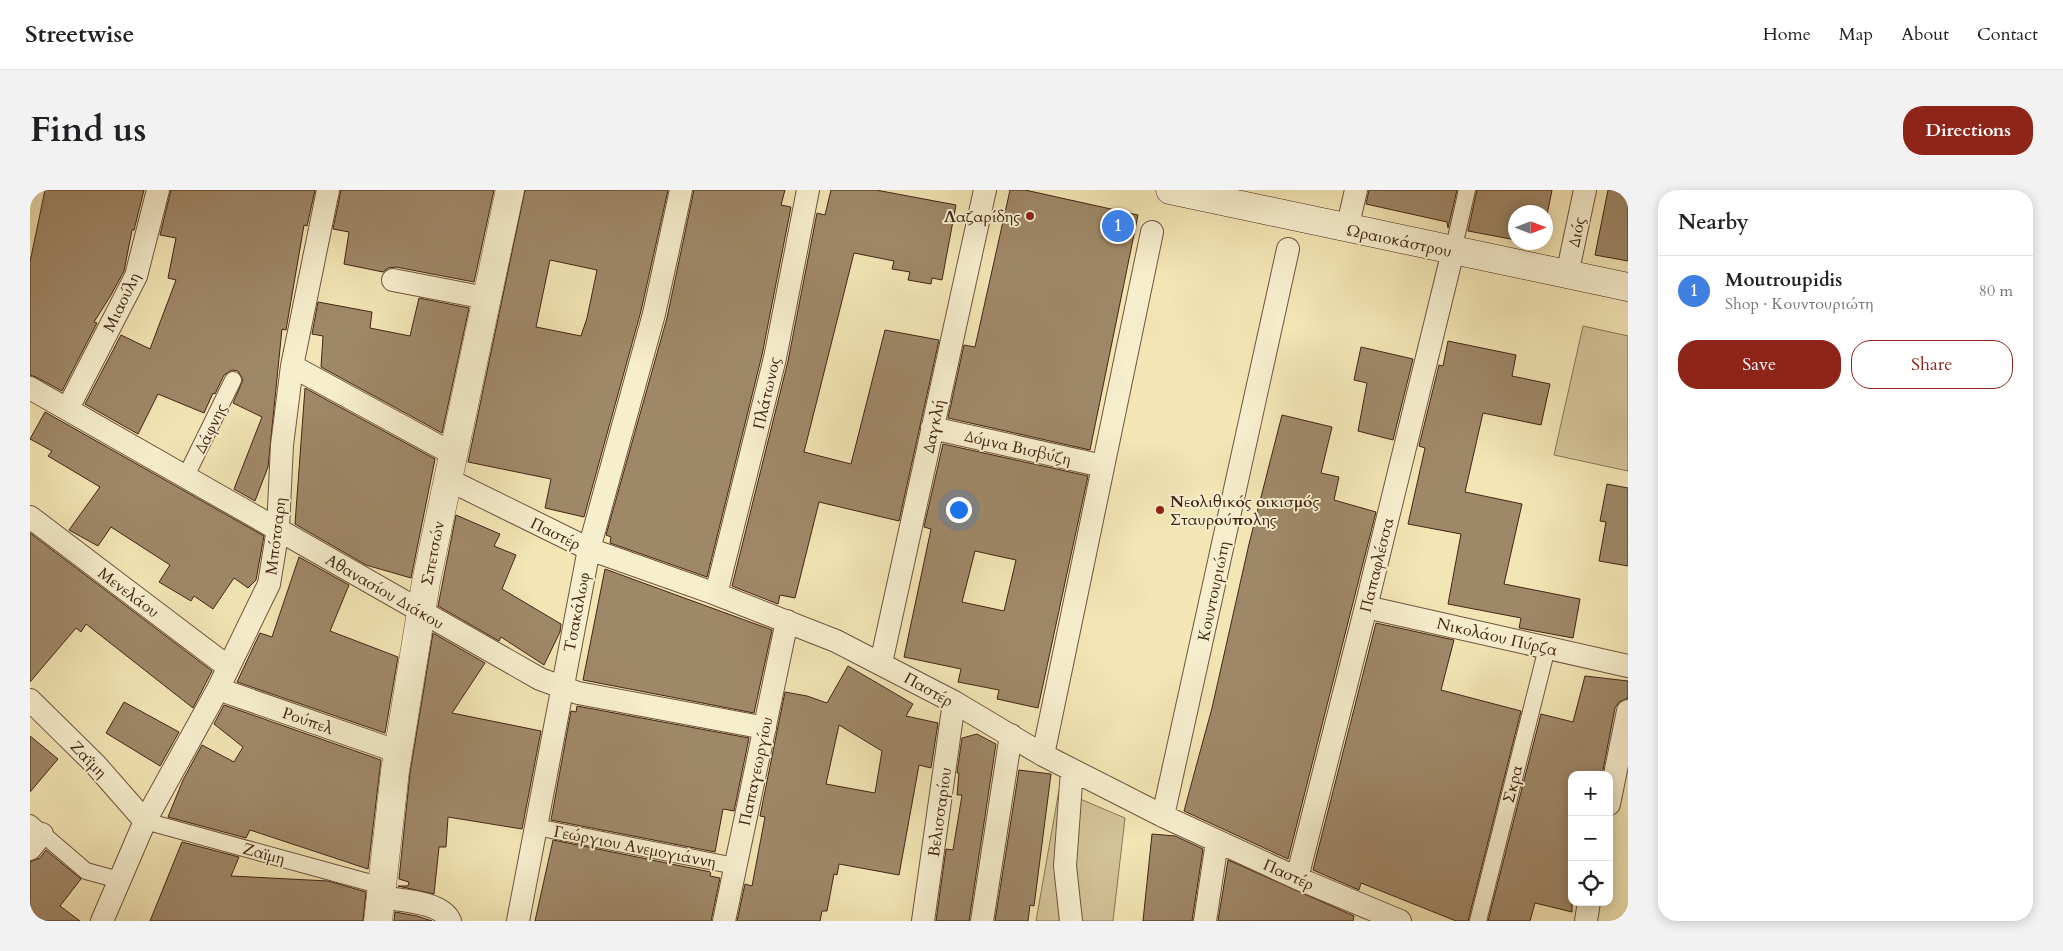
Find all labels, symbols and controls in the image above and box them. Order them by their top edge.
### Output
text: Streetwise [25,18,134,51]
text: Home [1763,22,1811,47]
text: Map [1839,22,1873,47]
text: About [1901,22,1949,47]
text: Contact [1977,22,2038,47]
text: Find us [30,106,146,154]
button: Directions [1903,106,2033,155]
north arrow [1508,205,1553,250]
place label: Λαζαρίδης [944,206,1020,228]
pin: 1 [1102,207,1134,245]
text: Nearby [1678,208,1749,237]
marker: Λαζαρίδης [1024,210,1036,222]
street label: Διός [1563,215,1591,249]
street label: Ωραιοκάστρου [1344,219,1454,263]
text: Moutroupidis [1725,267,1842,293]
street label: Μιαούλη [98,269,146,336]
text: 1 [1690,280,1698,302]
text: 80 m [1979,280,2013,302]
text: Shop · Κουντουριώτη [1725,293,1873,315]
button: Save [1678,340,1841,389]
button: Share [1851,340,2013,389]
street label: Πλάτωνος [748,355,786,432]
street label: Δαγκλή [918,397,950,455]
street label: Δάφνης [189,400,232,457]
street label: Δόμνα Βισβύζη [962,425,1073,471]
place label: Νεολιθικός οικισμός Σταυρούπολης [1170,491,1319,531]
street label: Μπότσαρη [260,496,292,576]
your location [946,497,972,523]
marker: Νεολιθικός οικισμός Σταυρούπολης [1154,504,1166,516]
street label: Παστέρ [527,512,584,556]
street label: Παπαφλέσσα [1355,515,1399,615]
street label: Σπετσών [416,519,450,587]
street label: Κουντουριώτη [1193,539,1235,643]
street label: Αθανασίου Διάκου [321,549,448,635]
street label: Μενελάου [93,562,164,623]
street label: Τσακάλωφ [558,570,596,654]
street label: Νικολάου Πύρζα [1434,612,1560,662]
street label: Παστέρ [900,667,957,712]
street label: Ρούπελ [279,702,337,740]
street label: Παπαγεωργίου [734,715,778,828]
street label: Ζαΐμη [65,736,111,783]
street label: Σκρα [1498,763,1528,805]
street label: Βελισσαρίου [923,766,957,858]
map controls [1568,771,1613,906]
button: + [1568,771,1613,816]
button: − [1568,816,1613,861]
street label: Γεώργιου Ανεμογιάννη [552,820,718,873]
street label: Ζαϊμη [240,838,287,870]
street label: Παστέρ [1260,854,1318,896]
button: locate [1568,861,1613,906]

